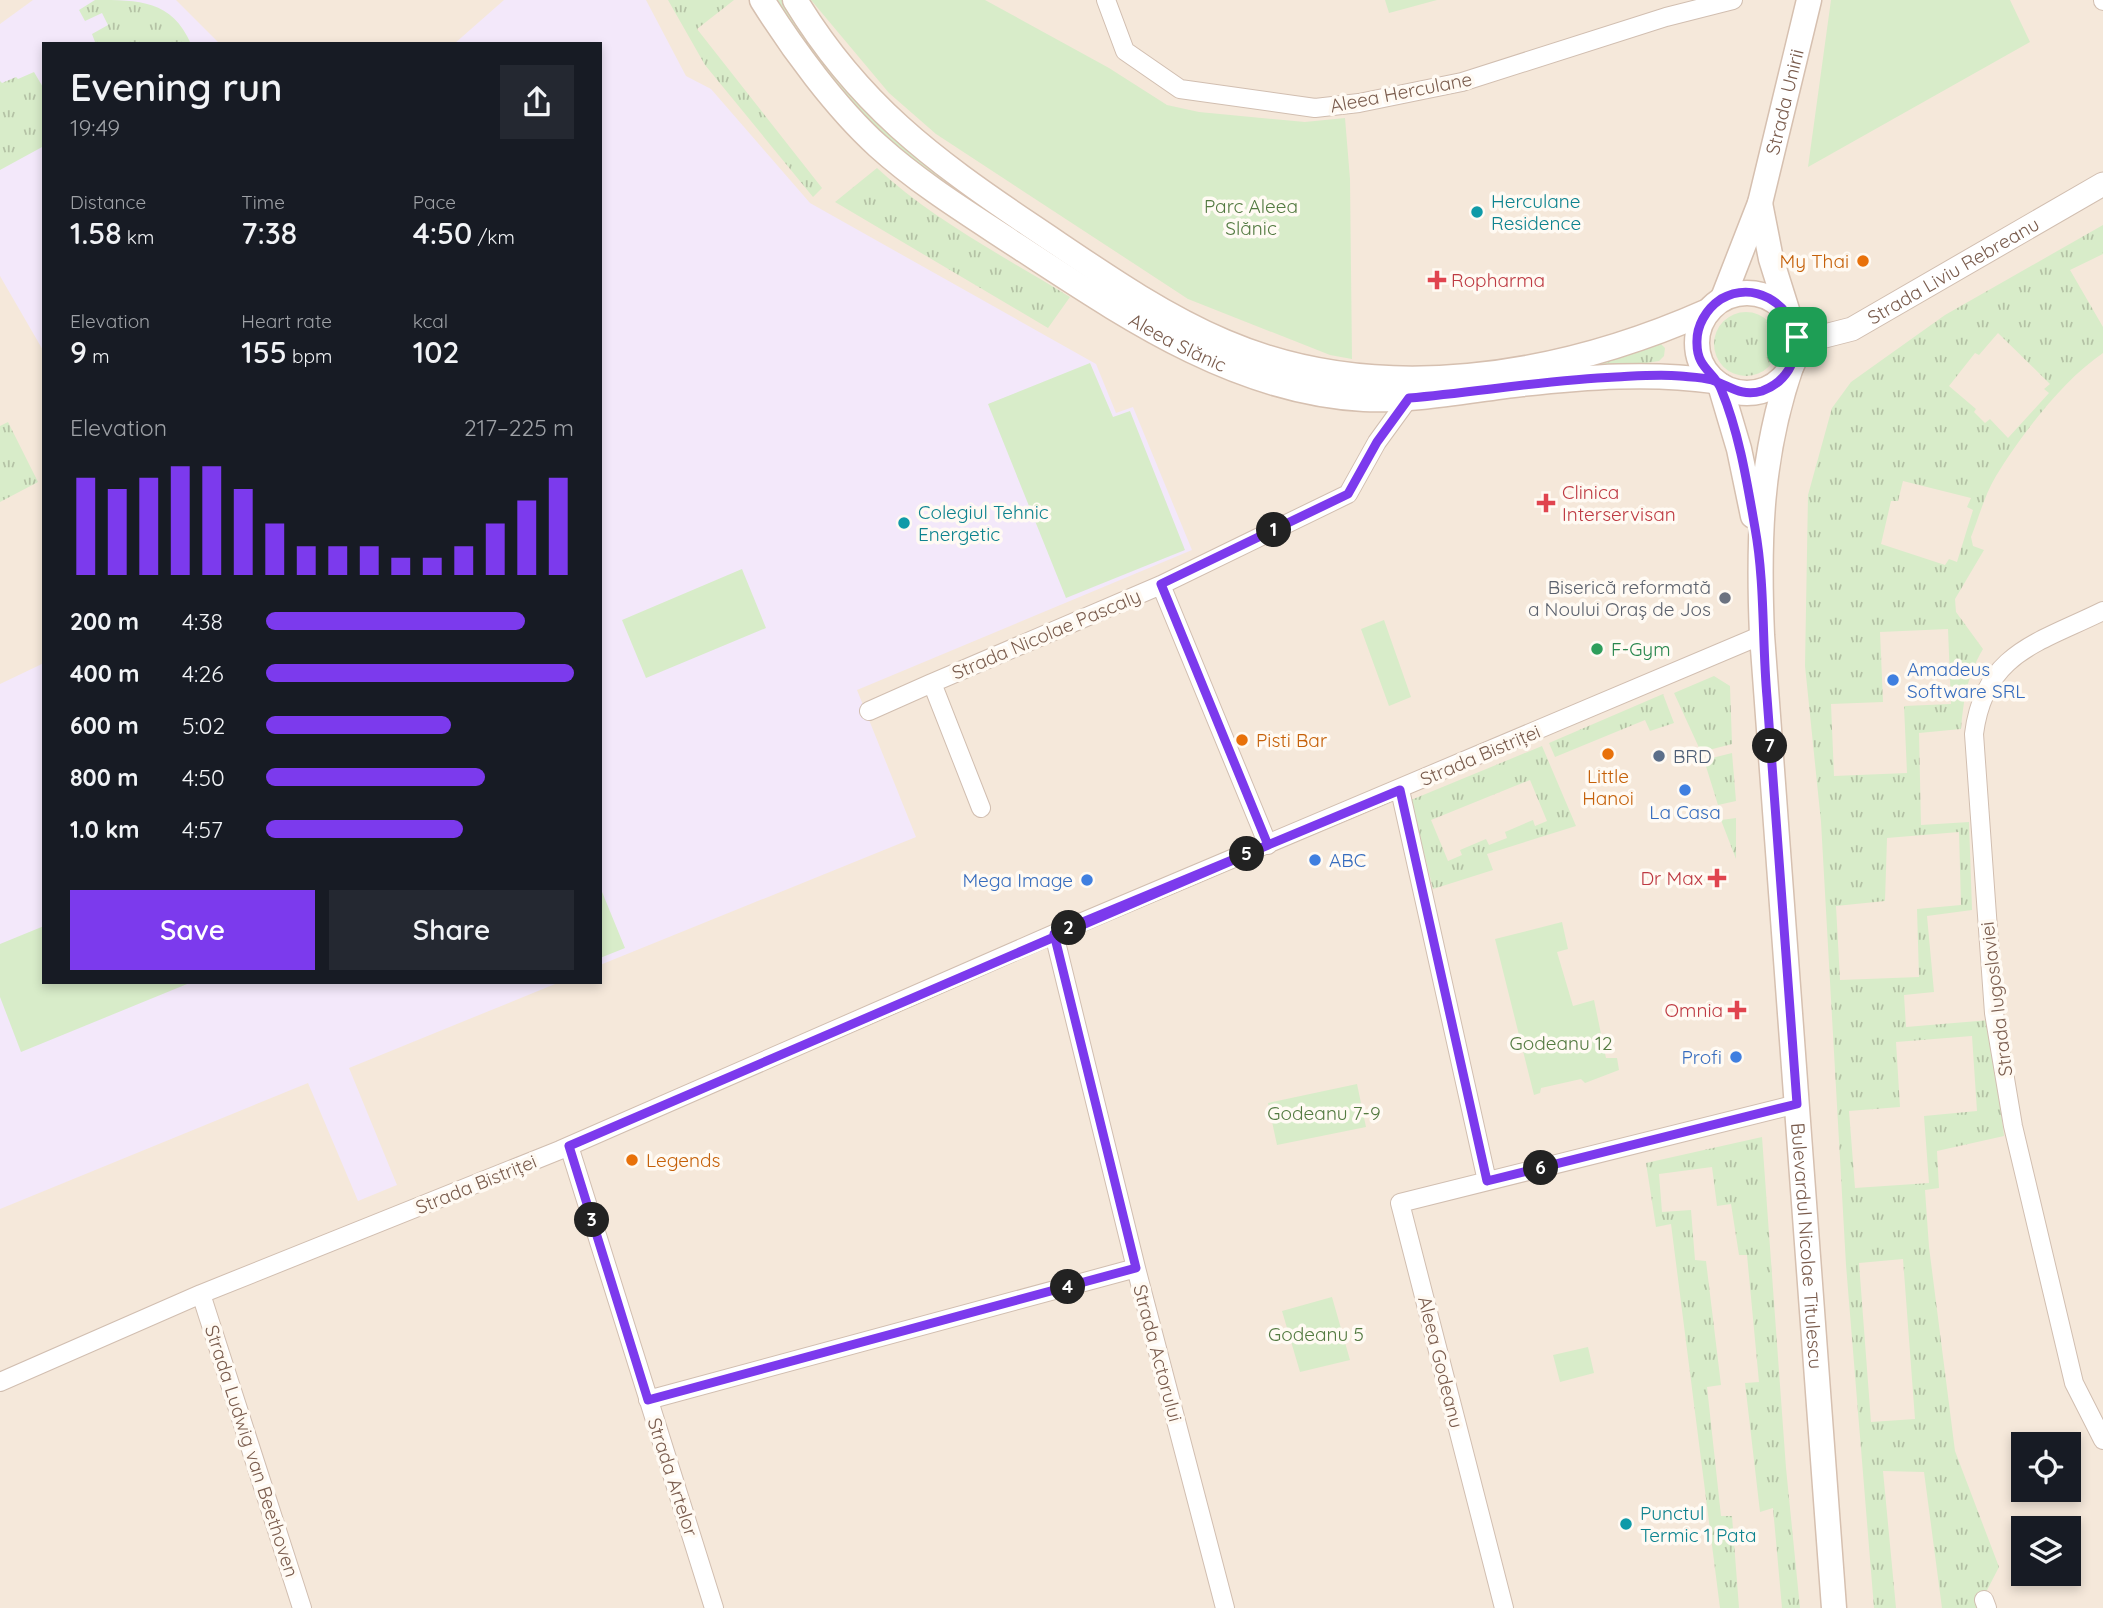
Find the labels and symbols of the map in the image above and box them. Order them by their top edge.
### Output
street label: Strada Unirii [1760,47,1809,157]
street label: Aleea Herculane [1328,66,1474,118]
place label: Herculane Residence [1491,189,1581,235]
park label: Parc Aleea Slănic [1204,194,1298,240]
marker: Herculane Residence [1469,204,1485,220]
street label: Strada Liviu Rebreanu [1863,212,2043,330]
place label: My Thai [1779,249,1849,273]
marker: My Thai [1855,253,1871,269]
place label: Ropharma [1451,268,1545,292]
marker: Ropharma [1429,272,1445,288]
street label: Aleea Slănic [1125,307,1230,377]
pin [1767,307,1827,367]
place label: Clinica Interservisan [1562,480,1676,526]
marker: Clinica Interservisan [1536,493,1556,513]
place label: Colegiul Tehnic Energetic [918,500,1049,546]
pin: 1 [1256,512,1292,548]
marker: Colegiul Tehnic Energetic [896,515,912,531]
place label: Biserică reformată a Noului Oraș de Jos [1528,575,1711,621]
street label: Strada Nicolae Pascaly [948,583,1144,685]
marker: Biserică reformată a Noului Oraș de Jos [1717,590,1733,606]
place label: F-Gym [1611,637,1671,661]
marker: F-Gym [1589,641,1605,657]
place label: Amadeus Software SRL [1907,657,2025,703]
marker: Amadeus Software SRL [1885,672,1901,688]
street label: Strada Bistriței [1416,719,1544,791]
place label: Pisti Bar [1256,728,1328,752]
pin: 7 [1752,728,1788,764]
marker: Pisti Bar [1234,732,1250,748]
place label: BRD [1673,744,1712,768]
marker: Little Hanoi [1600,746,1616,762]
marker: BRD [1651,748,1667,764]
place label: Little Hanoi [1582,764,1634,810]
marker: La Casa [1677,782,1693,798]
place label: La Casa [1649,800,1721,824]
pin: 5 [1230,836,1264,872]
place label: ABC [1329,848,1366,872]
marker: ABC [1307,852,1323,868]
place label: Dr Max [1640,866,1703,890]
place label: Mega Image [962,868,1073,892]
marker: Dr Max [1709,870,1725,886]
marker: Mega Image [1079,872,1095,888]
pin: 2 [1052,911,1086,946]
street label: Strada Iugoslaviei [1975,920,2017,1078]
place label: Omnia [1665,998,1723,1022]
marker: Omnia [1729,1002,1745,1018]
park label: Godeanu 12 [1509,1031,1613,1055]
place label: Profi [1681,1045,1722,1069]
marker: Profi [1728,1049,1744,1065]
park label: Godeanu 7-9 [1267,1101,1381,1125]
street label: Bulevardul Nicolae Titulescu [1786,1122,1828,1370]
place label: Legends [646,1148,720,1172]
street label: Strada Bistriței [412,1149,540,1219]
pin: 6 [1524,1150,1558,1186]
marker: Legends [624,1152,640,1168]
pin: 3 [574,1202,610,1238]
pin: 4 [1050,1270,1086,1304]
street label: Strada Actorului [1128,1282,1188,1424]
street label: Aleea Godeanu [1413,1294,1469,1430]
street label: Strada Ludwig van Beethoven [200,1322,304,1580]
park label: Godeanu 5 [1268,1322,1364,1346]
street label: Strada Artelor [642,1415,704,1540]
place label: Punctul Termic 1 Pata [1640,1501,1757,1547]
marker: Punctul Termic 1 Pata [1618,1516,1634,1532]

